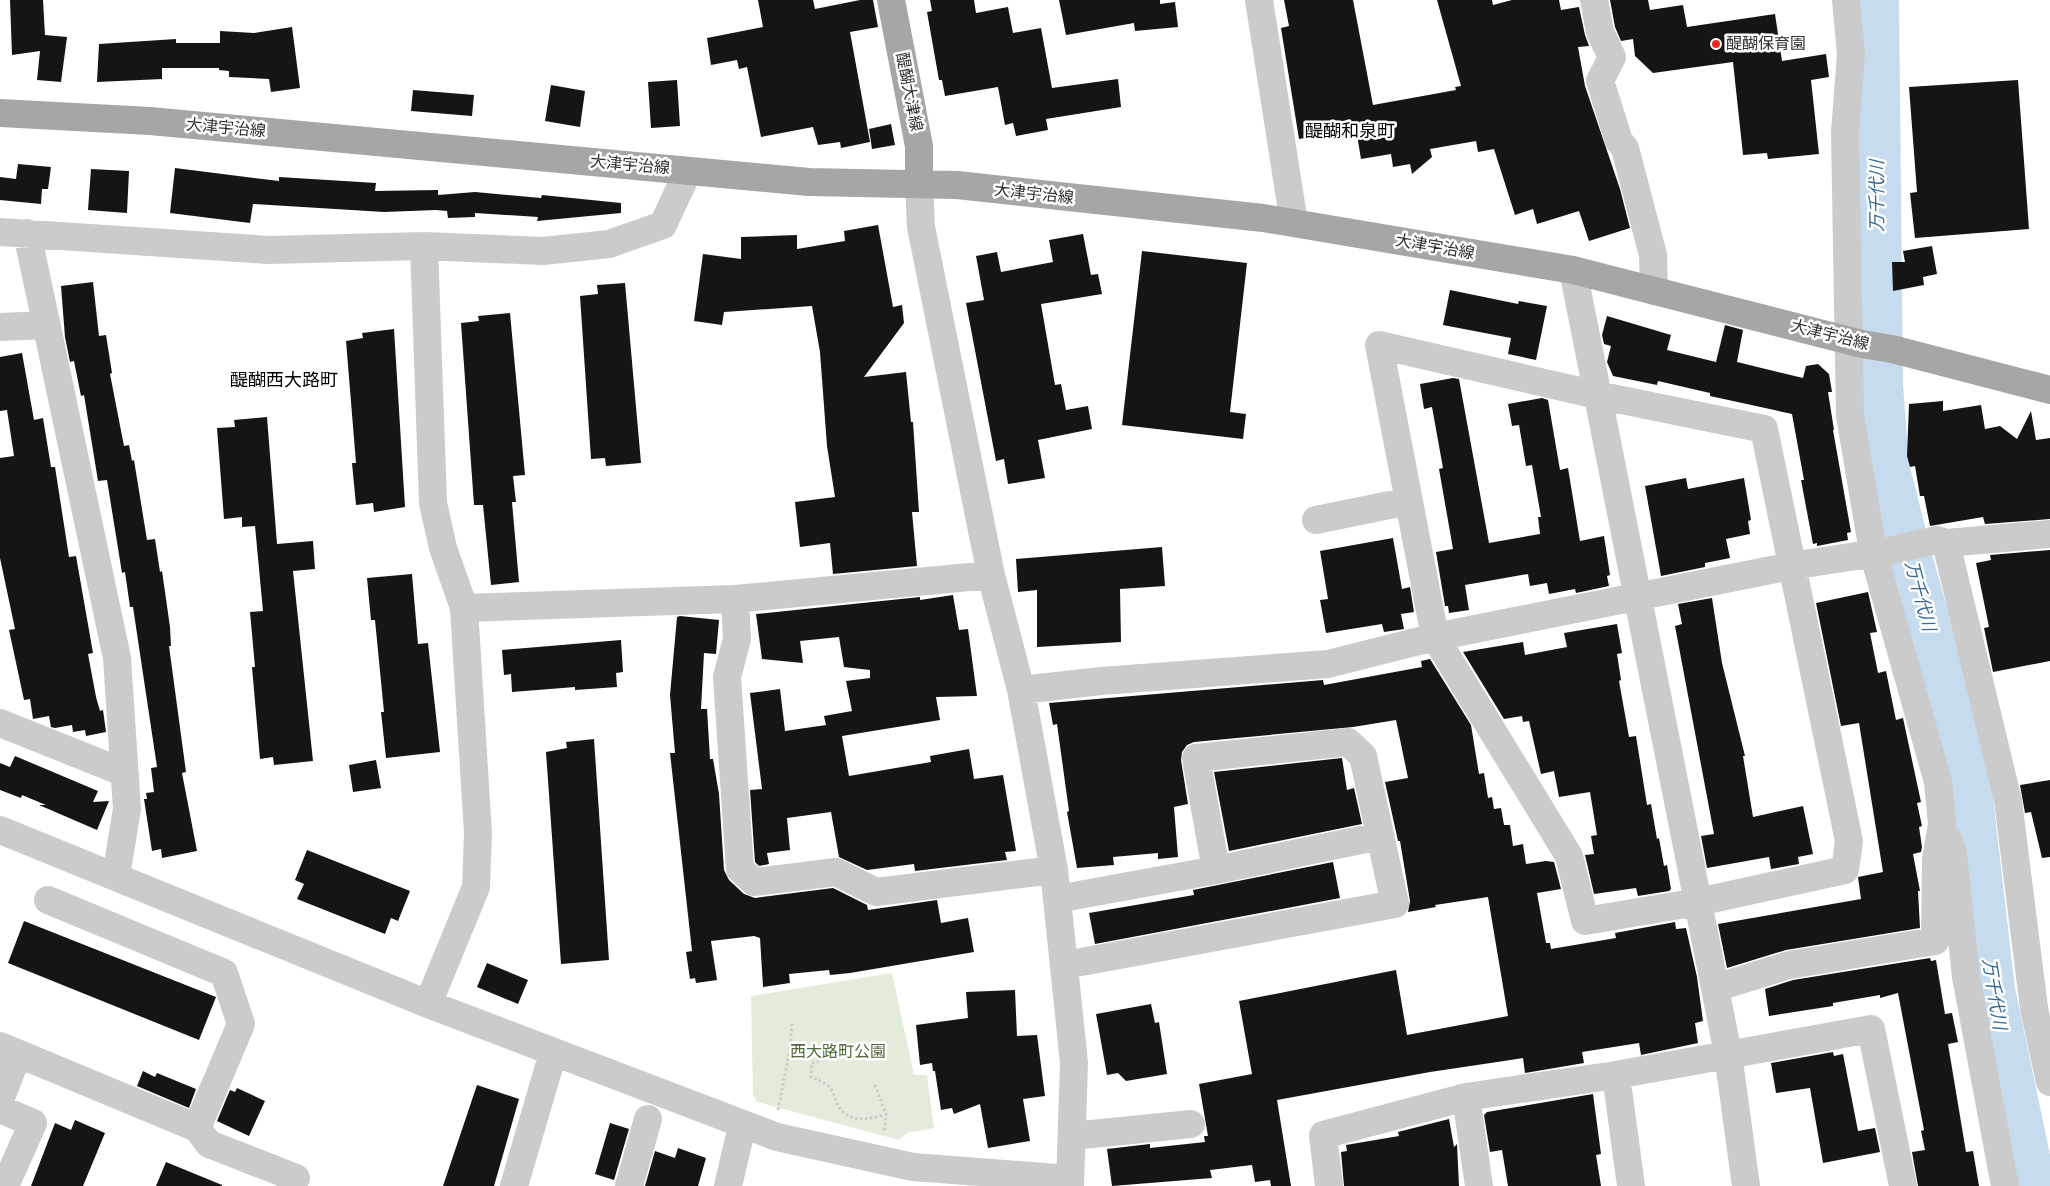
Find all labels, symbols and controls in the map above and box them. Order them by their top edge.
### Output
place label: 醍醐保育園 [1726,33,1806,55]
marker: 醍醐保育園 [1710,38,1722,50]
street label: 醍醐大津線 [891,51,927,133]
street label: 大津宇治線 [185,114,267,142]
district label: 醍醐和泉町 [1305,119,1395,144]
street label: 大津宇治線 [589,151,671,179]
water label: 万千代川 [1865,158,1890,232]
street label: 大津宇治線 [993,179,1075,209]
street label: 大津宇治線 [1394,229,1476,265]
street label: 大津宇治線 [1789,315,1871,355]
district label: 醍醐西大路町 [230,368,338,393]
water label: 万千代川 [1899,558,1942,636]
water label: 万千代川 [1976,956,2012,1033]
park label: 西大路町公園 [790,1041,886,1063]

